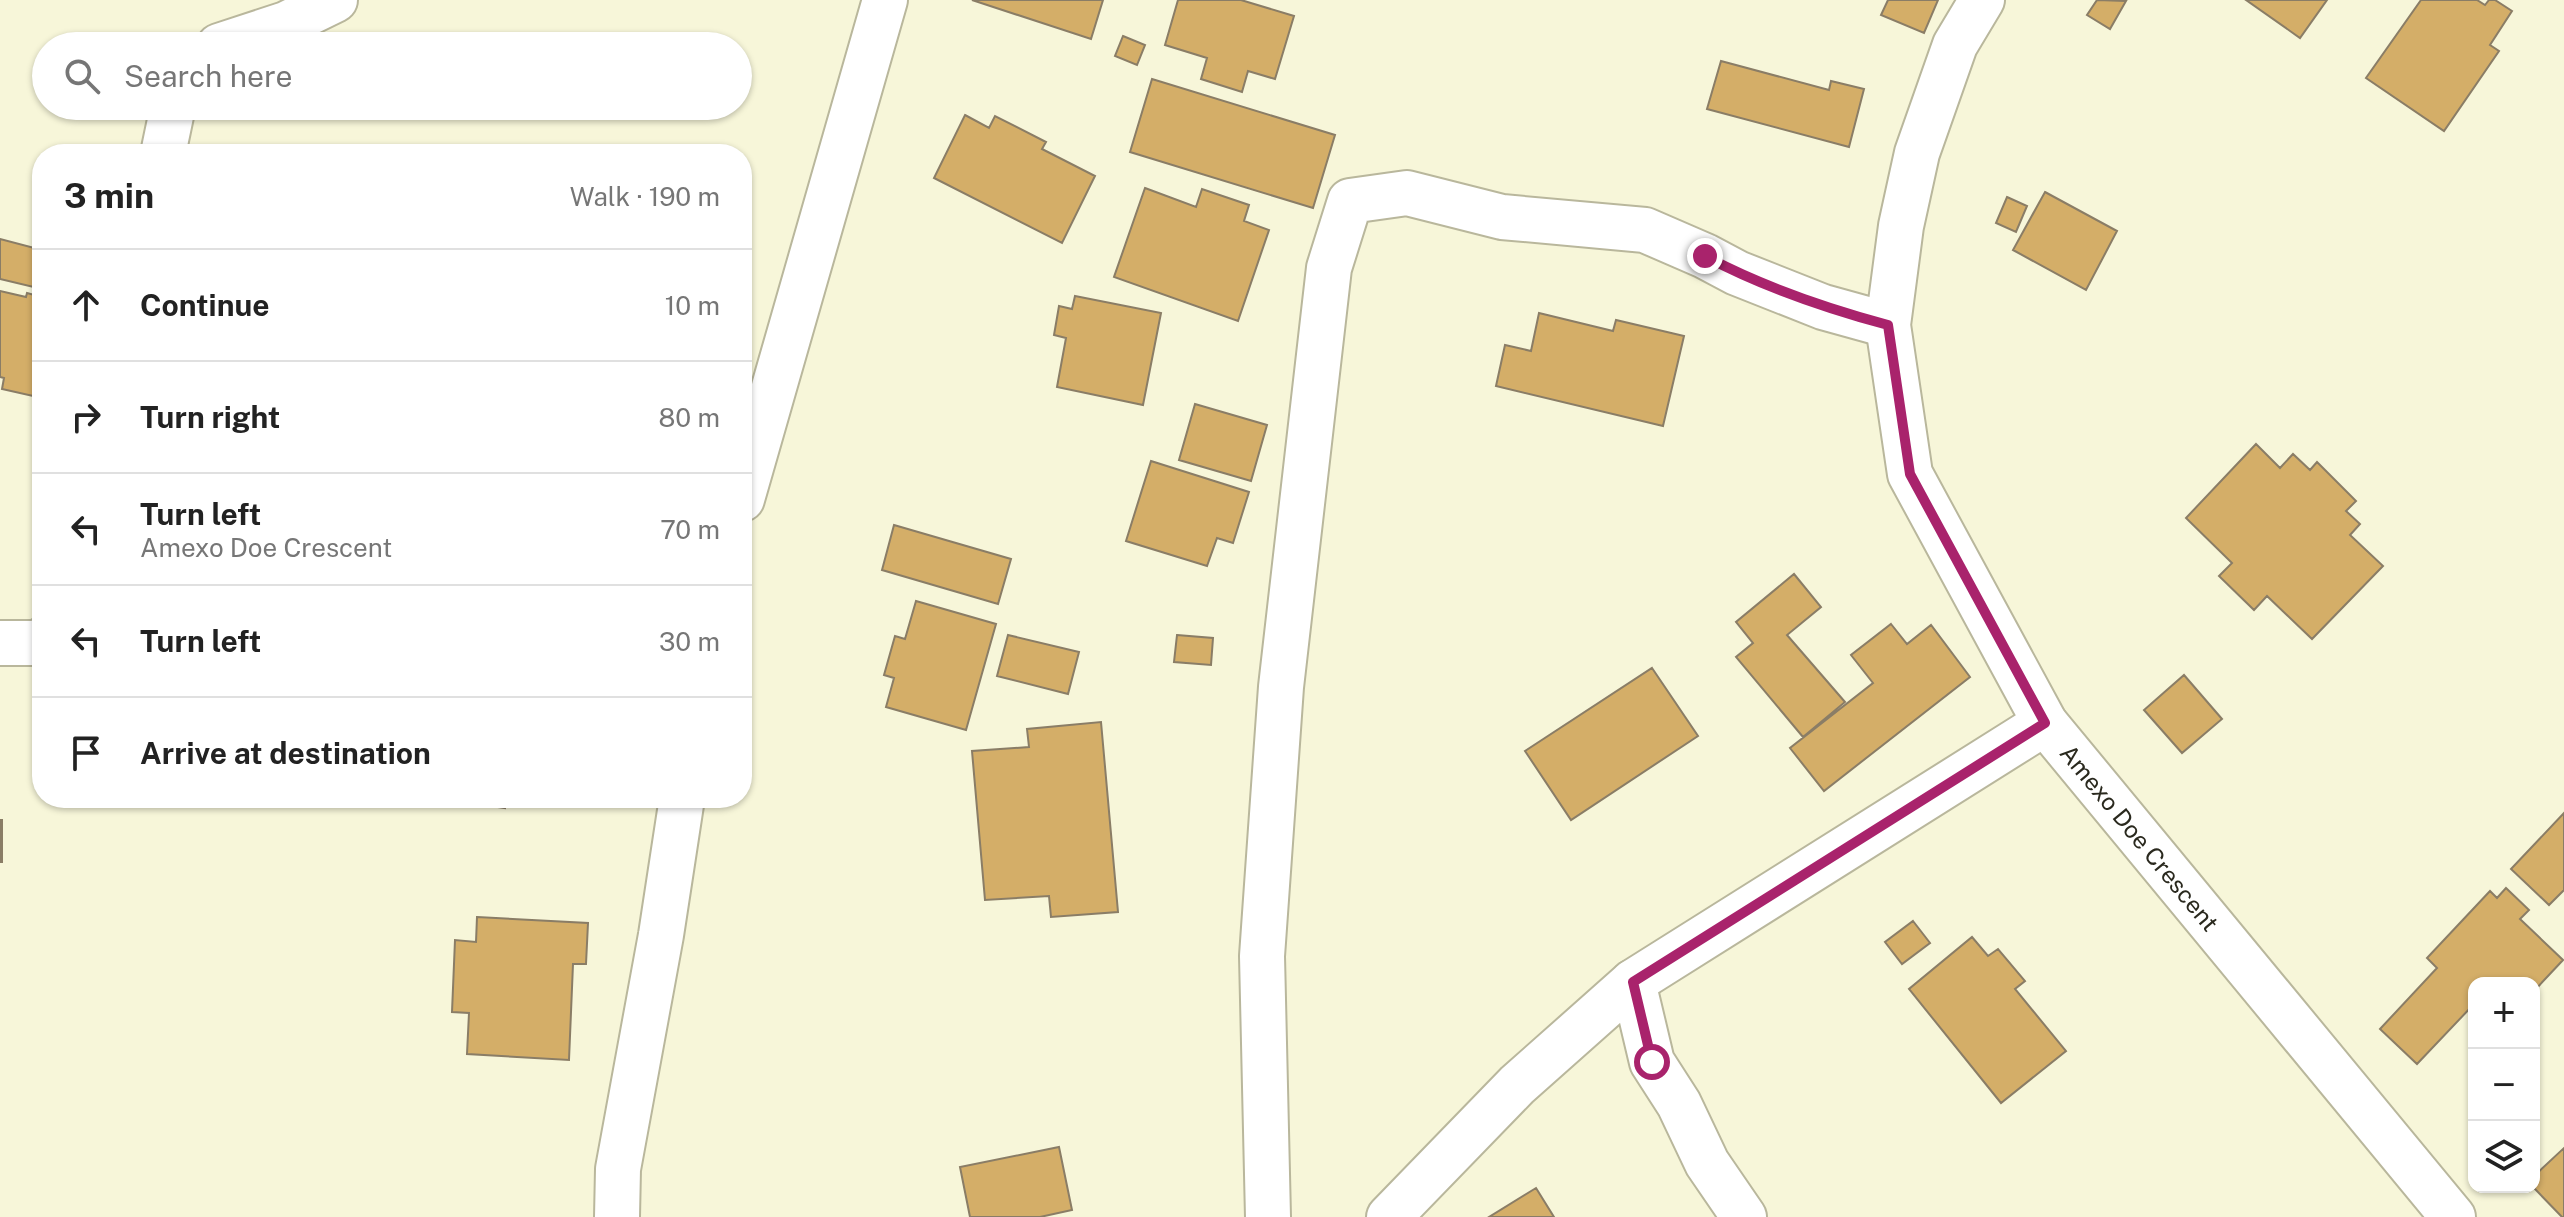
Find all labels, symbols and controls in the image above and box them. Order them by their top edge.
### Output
search box [32,32,752,120]
icon: search [60,54,104,98]
text: Search here [124,58,292,94]
text: 3 min [64,176,154,216]
text: Walk · 190 m [570,181,720,212]
route end [1687,238,1723,274]
icon: ahead [64,283,108,327]
text: Continue [140,287,270,323]
text: 10 m [665,290,720,321]
icon: right [64,395,108,439]
text: Turn right [140,399,280,435]
text: 80 m [659,402,720,433]
text: Turn left [140,496,261,532]
icon: left [64,507,108,551]
text: 70 m [660,514,720,545]
text: Amexo Doe Crescent [140,532,392,563]
icon: left [64,619,108,663]
text: Turn left [140,623,261,659]
text: 30 m [659,626,720,657]
icon: arrive [64,731,108,775]
text: Arrive at destination [140,735,431,771]
street label: Amexo Doe Crescent [2055,739,2225,936]
map controls [2468,977,2540,1193]
button: + [2468,977,2540,1049]
route start [1634,1044,1670,1080]
button: − [2468,1049,2540,1121]
button: layers [2468,1121,2540,1193]

